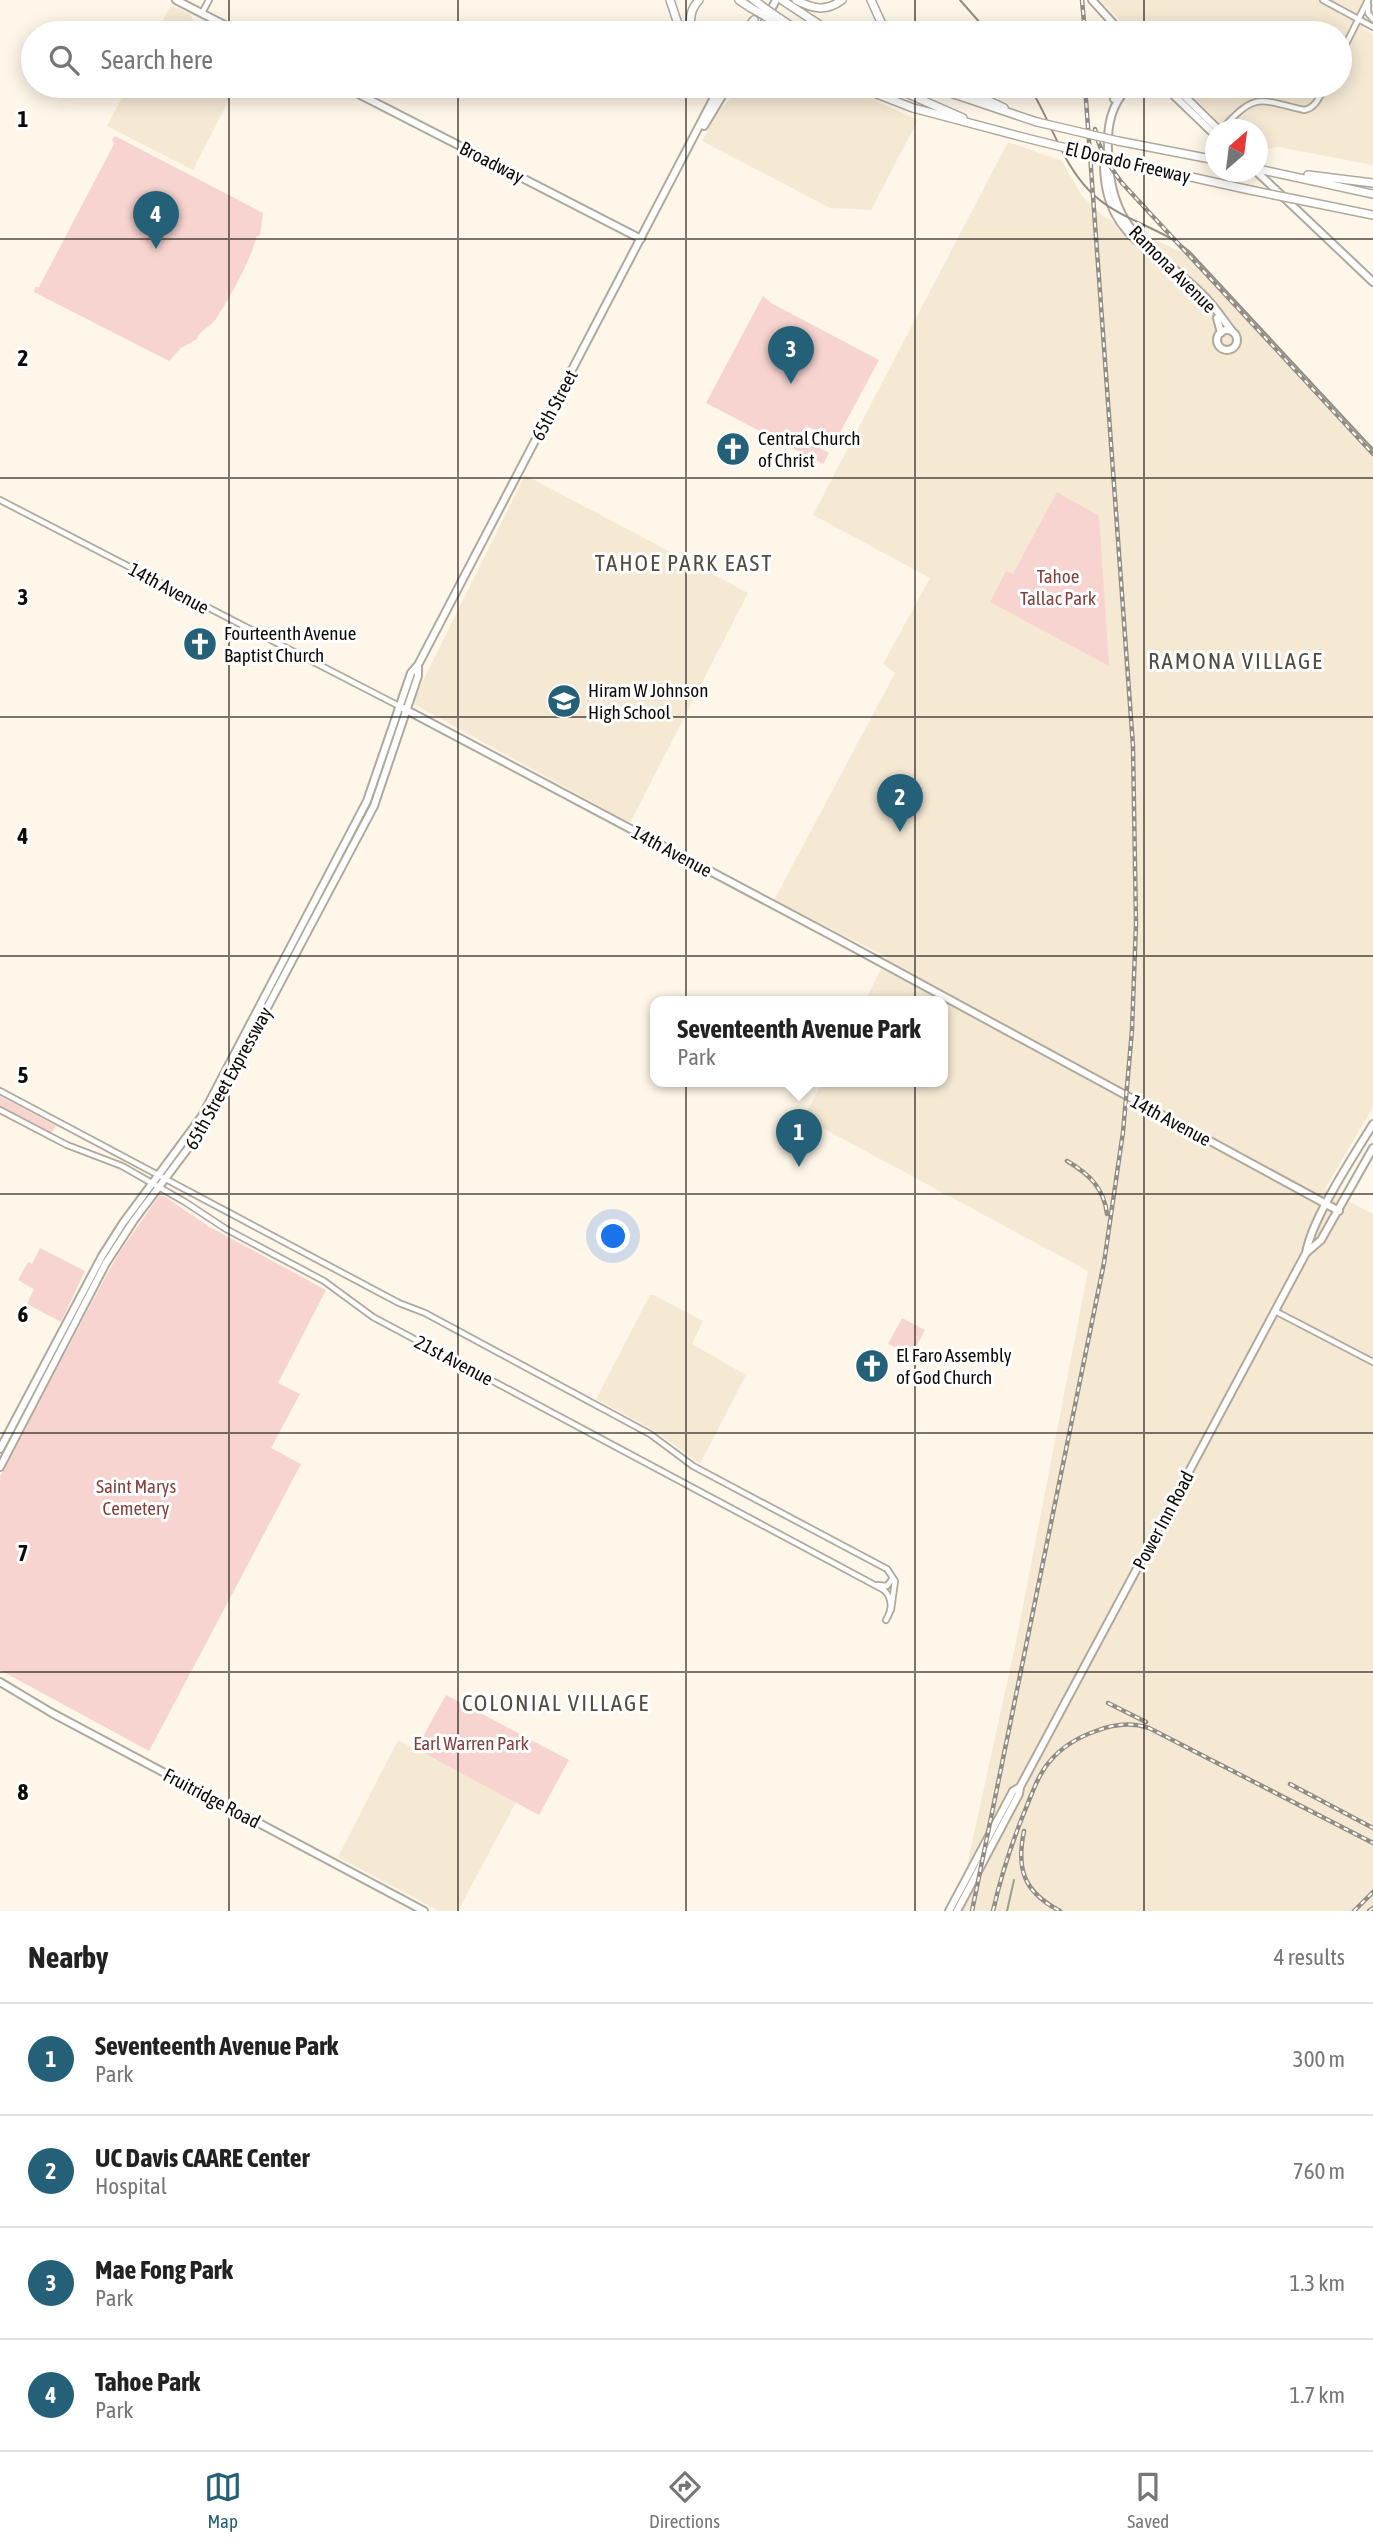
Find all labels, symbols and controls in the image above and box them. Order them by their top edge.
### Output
search box [21,21,1352,98]
icon: search [45,41,83,79]
text: Search here [101,45,213,75]
text: 1 [18,106,29,132]
north arrow [1205,119,1268,182]
street label: Broadway [456,136,528,188]
street label: El Dorado Freeway [1063,137,1193,187]
pin: 4 [133,191,179,249]
street label: Ramona Avenue [1125,221,1221,317]
pin: 3 [768,326,814,384]
text: 2 [18,345,28,371]
street label: 65th Street [526,366,582,444]
place label: Central Church of Christ [758,427,860,471]
church icon: Central Church of Christ [714,430,752,468]
district label: TAHOE PARK EAST [595,550,773,576]
street label: 14th Avenue [125,558,213,618]
park label: Tahoe Tallac Park [1020,565,1097,609]
text: 3 [18,584,28,610]
place label: Fourteenth Avenue Baptist Church [224,622,356,666]
church icon: Fourteenth Avenue Baptist Church [181,625,219,663]
district label: RAMONA VILLAGE [1148,648,1324,674]
place label: Hiram W Johnson High School [588,679,708,723]
school or university icon: Hiram W Johnson High School [545,682,583,720]
pin: 2 [877,774,923,832]
street label: 14th Avenue [628,821,716,881]
text: 4 [17,823,29,849]
popup [650,996,948,1087]
street label: 65th Street Expressway [180,1003,276,1153]
text: Seventeenth Avenue Park [677,1014,921,1044]
text: Park [677,1044,716,1070]
text: 5 [18,1062,29,1088]
street label: 14th Avenue [1127,1090,1215,1150]
pin: 1 [776,1109,822,1167]
your location [596,1219,630,1253]
text: 6 [18,1301,29,1327]
street label: 21st Avenue [411,1330,497,1390]
place label: El Faro Assembly of God Church [896,1344,1012,1388]
church icon: El Faro Assembly of God Church [853,1347,891,1385]
street label: Power Inn Road [1128,1467,1198,1573]
park label: Saint Marys Cemetery [96,1475,176,1519]
text: 7 [18,1540,28,1566]
district label: COLONIAL VILLAGE [462,1690,650,1716]
park label: Earl Warren Park [413,1732,529,1754]
street label: Fruitridge Road [160,1763,264,1833]
text: 8 [18,1779,29,1805]
text: Nearby [28,1940,108,1974]
text: 4 results [1274,1944,1345,1970]
text: Seventeenth Avenue Park [95,2031,338,2061]
text: 1 [46,2046,56,2072]
text: 300 m [1293,2046,1345,2072]
text: Park [95,2061,133,2087]
text: UC Davis CAARE Center [95,2143,309,2173]
text: 2 [46,2158,56,2184]
text: 760 m [1293,2158,1345,2184]
text: Hospital [95,2173,167,2199]
text: Mae Fong Park [95,2255,233,2285]
text: 3 [46,2270,56,2296]
text: 1.3 km [1289,2270,1345,2296]
text: Park [95,2285,133,2311]
text: Tahoe Park [95,2367,200,2397]
text: 4 [46,2382,56,2408]
text: 1.7 km [1289,2382,1345,2408]
text: Park [95,2397,133,2423]
tab: Map [204,2468,242,2532]
tab: Directions [649,2468,720,2532]
tab: Saved [1127,2468,1169,2532]

